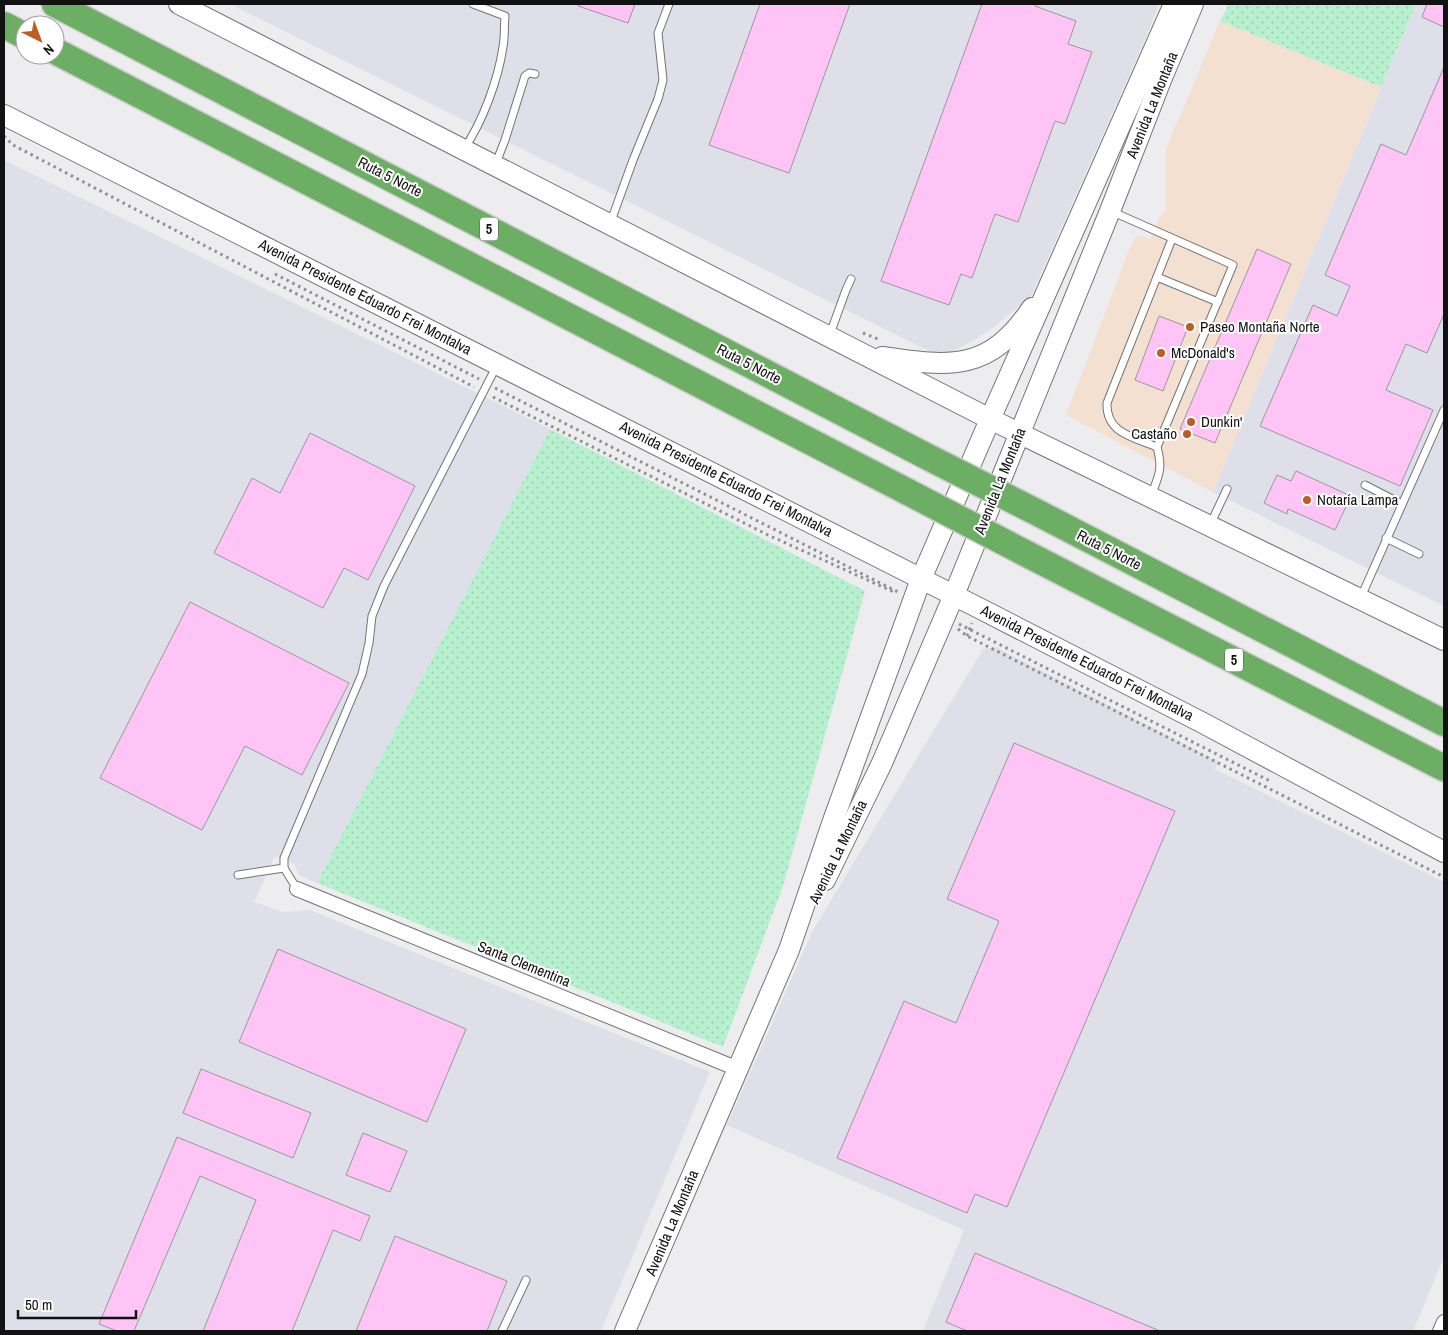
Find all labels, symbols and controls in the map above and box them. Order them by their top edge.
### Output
north arrow [15,15,65,65]
text: N [40,40,58,59]
street label: Avenida La Montaña [1120,48,1183,162]
street label: Ruta 5 Norte [354,151,426,202]
road number: 5 [480,218,498,240]
street label: Avenida Presidente Eduardo Frei Montalva [254,233,475,360]
place label: Paseo Montaña Norte [1200,316,1320,337]
marker: Paseo Montaña Norte [1184,321,1196,333]
street label: Ruta 5 Norte [713,338,785,389]
place label: McDonald's [1171,342,1235,363]
marker: McDonald's [1155,347,1167,359]
place label: Dunkin' [1201,411,1242,432]
street label: Avenida Presidente Eduardo Frei Montalva [615,415,836,542]
marker: Dunkin' [1185,416,1197,428]
place label: Castaño [1131,423,1177,444]
street label: Avenida La Montaña [968,424,1031,538]
marker: Castaño [1181,428,1193,440]
place label: Notaría Lampa [1317,489,1399,510]
marker: Notaría Lampa [1301,494,1313,506]
street label: Ruta 5 Norte [1073,524,1145,575]
street label: Avenida Presidente Eduardo Frei Montalva [976,599,1197,726]
road number: 5 [1225,648,1243,672]
street label: Avenida La Montaña [803,796,872,908]
street label: Santa Clementina [475,935,574,992]
street label: Avenida La Montaña [639,1166,703,1280]
scale bar [18,1288,135,1320]
text: 50 m [25,1294,52,1315]

